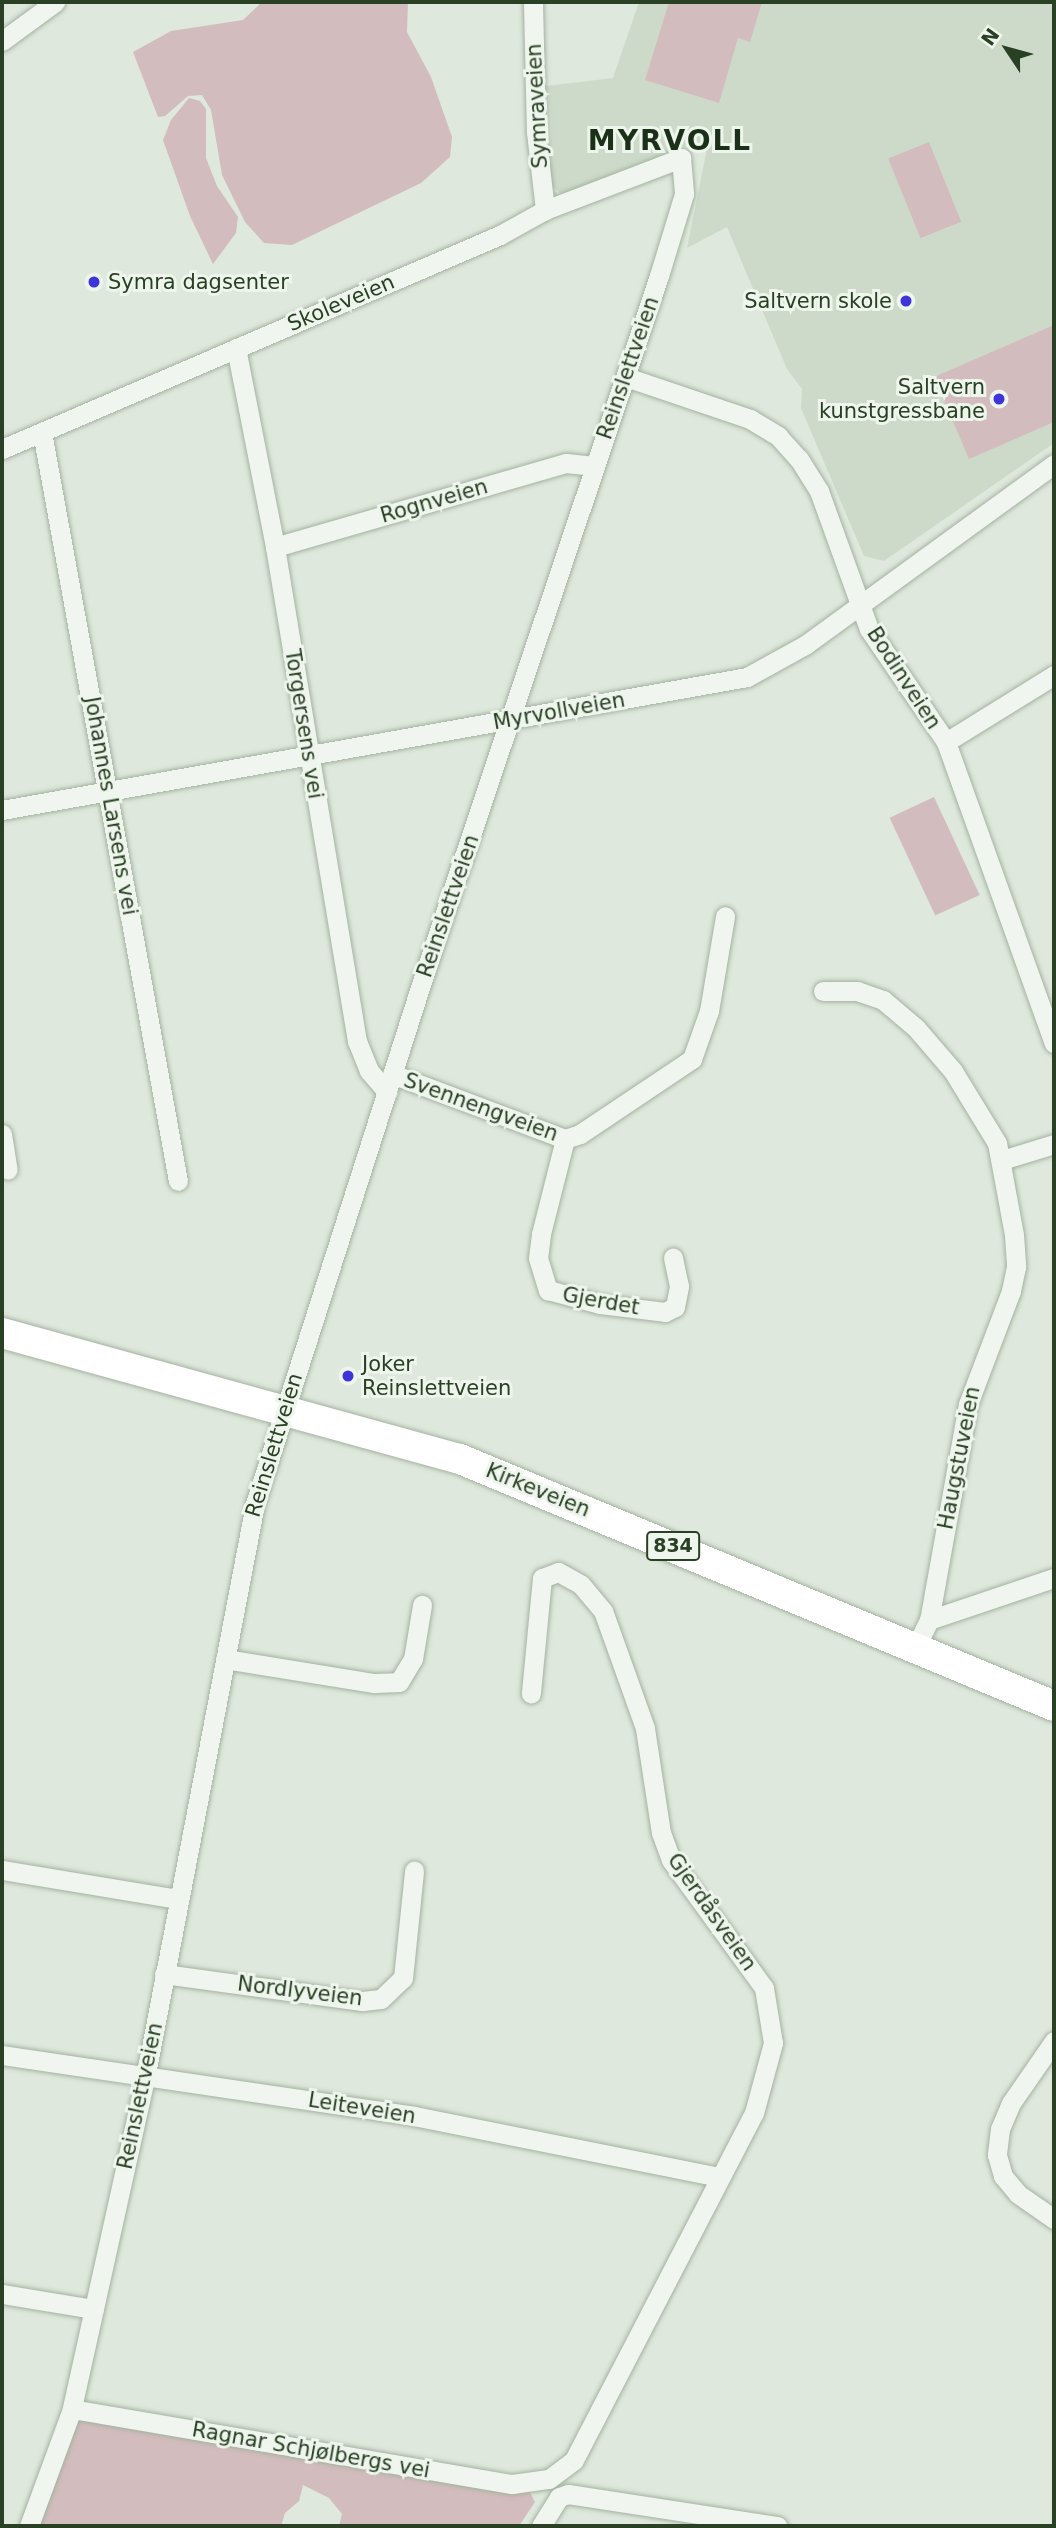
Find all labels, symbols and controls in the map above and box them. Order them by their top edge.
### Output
north arrow [972,14,1042,84]
text: N [976,24,1004,50]
street label: Symraveien [521,43,553,169]
district label: MYRVOLL [589,124,751,158]
place label: Symra dagsenter [108,269,289,295]
street label: Skoleveien [284,269,398,337]
marker: Symra dagsenter [86,274,102,290]
place label: Saltvern skole [744,288,892,314]
street label: Reinslettveien [592,293,664,443]
marker: Saltvern skole [898,293,914,309]
place label: Saltvern kunstgressbane [819,374,985,424]
marker: Saltvern kunstgressbane [991,391,1007,407]
street label: Rognveien [377,474,491,528]
street label: Bodinveien [862,622,946,734]
street label: Torgersens vei [280,647,328,801]
street label: Myrvollveien [491,687,627,735]
street label: Johannes Larsens vei [79,695,143,917]
street label: Reinslettveien [412,831,484,981]
street label: Svennengveien [400,1067,562,1147]
street label: Gjerdet [561,1282,641,1320]
place label: Joker Reinslettveien [362,1351,511,1401]
marker: Joker Reinslettveien [340,1368,356,1384]
street label: Reinslettveien [240,1370,308,1520]
street label: Haugstuveien [933,1384,985,1532]
street label: Kirkeveien [482,1458,594,1522]
road number: 834 [645,1530,701,1562]
street label: Gjerdåsveien [662,1848,762,1976]
street label: Nordlyveien [236,1971,364,2011]
street label: Reinslettveien [112,2020,168,2172]
street label: Leiteveien [306,2087,418,2129]
street label: Ragnar Schjølbergs vei [190,2417,432,2483]

